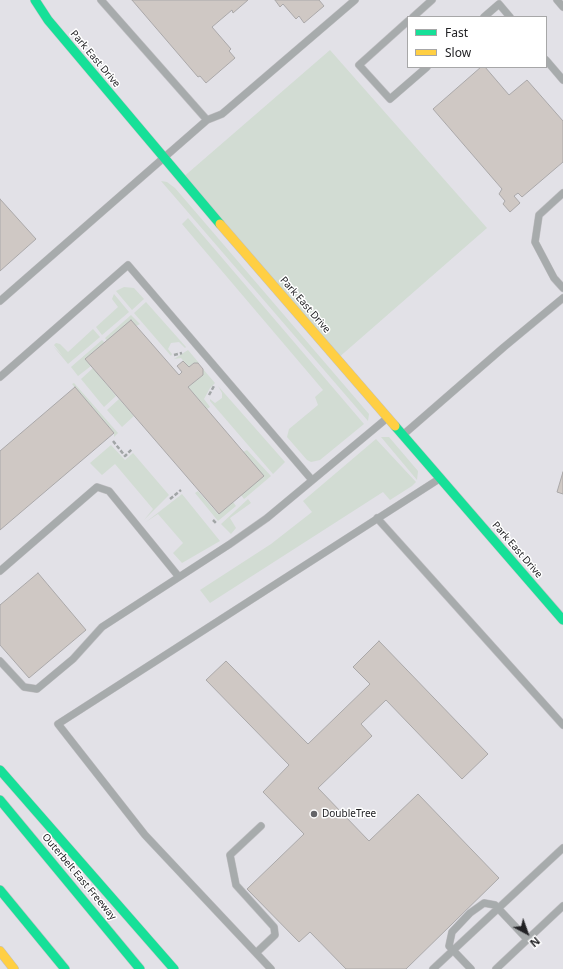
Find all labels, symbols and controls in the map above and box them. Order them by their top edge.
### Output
legend [407,16,547,68]
text: Fast [445,24,468,41]
street label: Park East Drive [68,28,122,90]
text: Slow [445,44,471,61]
street label: Park East Drive [277,274,333,336]
street label: Park East Drive [489,519,545,581]
place label: DoubleTree [322,808,376,820]
marker: DoubleTree [309,809,319,819]
street label: Outerbelt East Freeway [39,831,119,923]
north arrow [507,913,547,953]
text: N [527,934,544,951]

